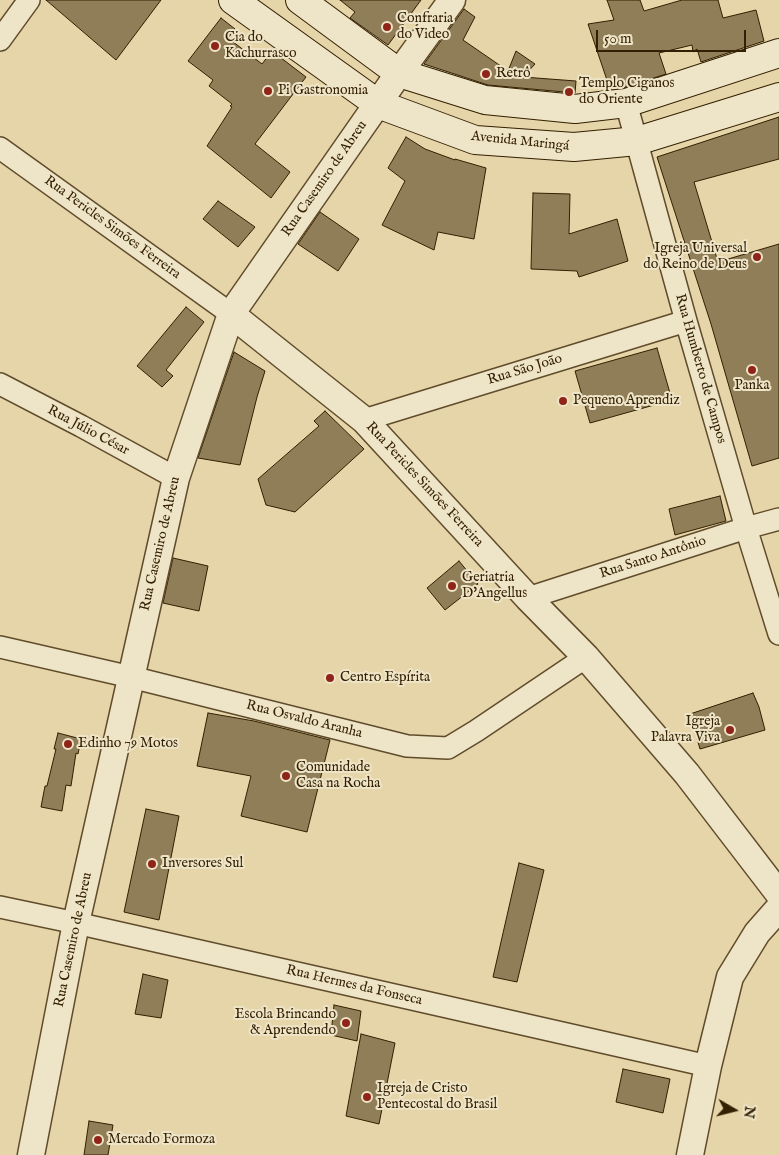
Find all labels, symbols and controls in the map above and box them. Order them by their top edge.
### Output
place label: Confraria do Video [397,11,453,44]
scale bar [599,20,749,52]
marker: Confraria do Video [381,21,393,33]
text: 50 m [604,29,632,48]
place label: Cia do Kachurrasco [225,30,297,62]
marker: Cia do Kachurrasco [209,40,221,52]
place label: Retrô [496,66,531,82]
marker: Retrô [480,68,492,80]
place label: Templo Ciganos do Oriente [579,76,674,108]
place label: Pi Gastronomia [278,83,368,99]
marker: Pi Gastronomia [262,85,274,97]
marker: Templo Ciganos do Oriente [563,86,575,98]
street label: Rua Casemiro de Abreu [279,118,371,240]
street label: Avenida Maringá [470,128,570,156]
street label: Rua Pericles Simões Ferreira [40,173,184,283]
place label: Igreja Universal do Reino de Deus [643,241,747,274]
marker: Igreja Universal do Reino de Deus [751,251,763,263]
street label: Rua Humberto de Campos [671,292,729,446]
street label: Rua São João [486,351,564,389]
marker: Panka [746,364,758,376]
place label: Panka [734,378,770,394]
place label: Pequeno Aprendiz [573,393,680,409]
marker: Pequeno Aprendiz [557,395,569,407]
street label: Rua Júlio César [44,402,132,460]
street label: Rua Pericles Simões Ferreira [362,419,486,551]
street label: Rua Casemiro de Abreu [137,475,185,613]
street label: Rua Santo Antônio [598,533,708,583]
place label: Geriatria D'Angellus [462,570,527,602]
marker: Geriatria D'Angellus [446,580,458,592]
place label: Centro Espírita [340,670,430,686]
marker: Centro Espírita [324,672,336,684]
street label: Rua Osvaldo Aranha [244,697,364,743]
place label: Igreja Palavra Viva [651,714,720,746]
marker: Igreja Palavra Viva [724,724,736,736]
place label: Edinho 79 Motos [78,736,178,752]
marker: Edinho 79 Motos [62,738,74,750]
place label: Comunidade Casa na Rocha [296,760,380,792]
marker: Comunidade Casa na Rocha [280,770,292,782]
place label: Inversores Sul [162,856,243,872]
marker: Inversores Sul [146,858,158,870]
street label: Rua Casemiro de Abreu [52,871,96,1009]
street label: Rua Hermes da Fonseca [284,962,424,1010]
place label: Escola Brincando & Aprendendo [235,1007,336,1040]
marker: Escola Brincando & Aprendendo [340,1017,352,1029]
place label: Igreja de Cristo Pentecostal do Brasil [377,1081,497,1114]
north arrow [709,1085,759,1135]
marker: Igreja de Cristo Pentecostal do Brasil [361,1091,373,1103]
text: N [739,1105,759,1119]
place label: Mercado Formoza [108,1132,215,1148]
marker: Mercado Formoza [92,1134,104,1146]

